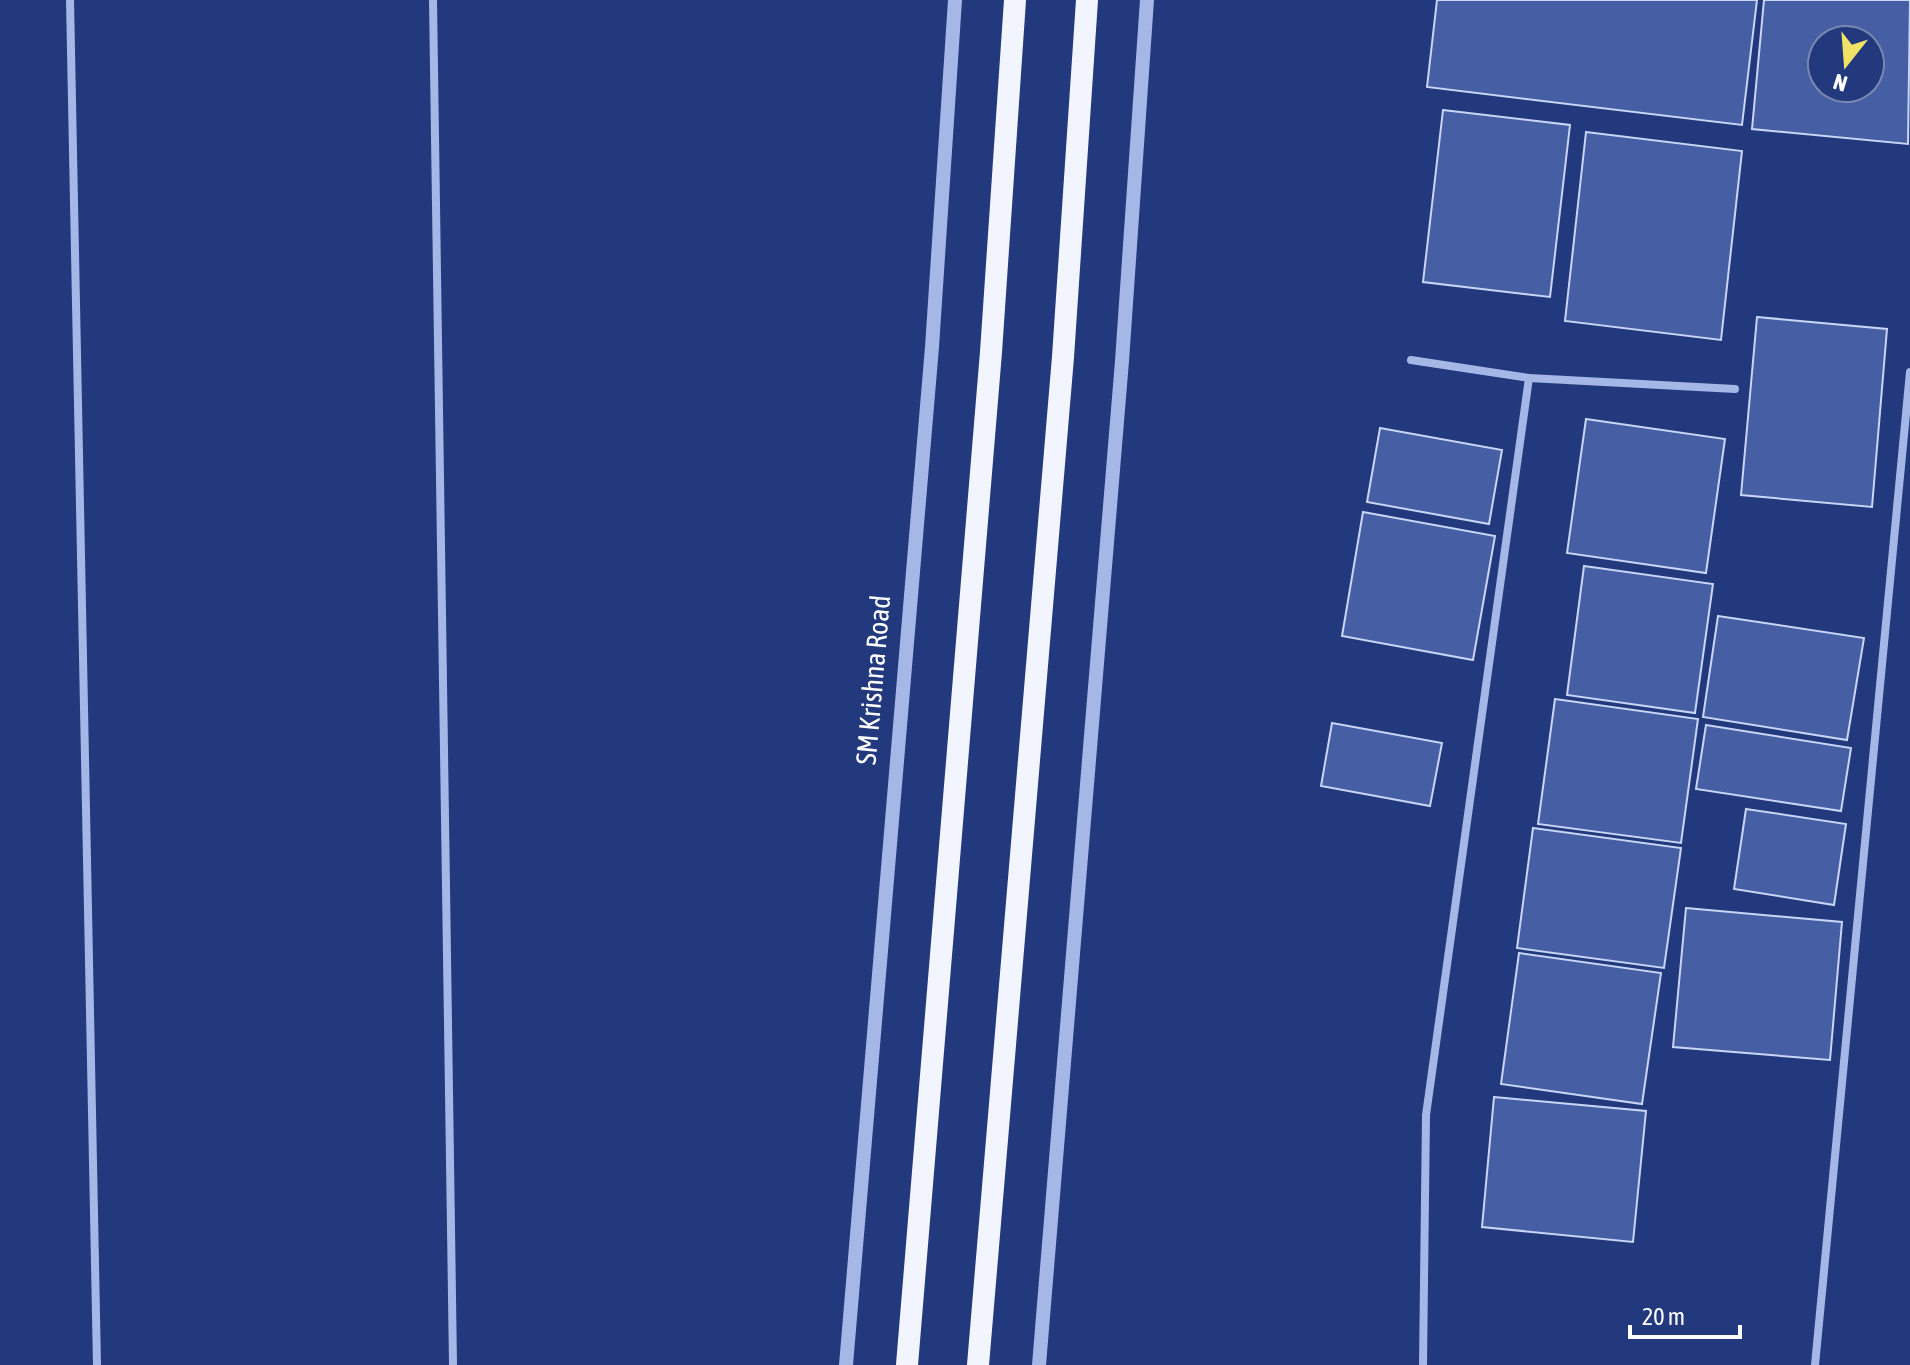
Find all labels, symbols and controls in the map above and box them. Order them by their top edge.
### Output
north arrow [1806,24,1886,104]
text: N [1830,69,1850,97]
street label: SM Krishna Road [850,594,896,766]
scale bar [1630,1289,1740,1339]
text: 20 m [1642,1303,1685,1330]

